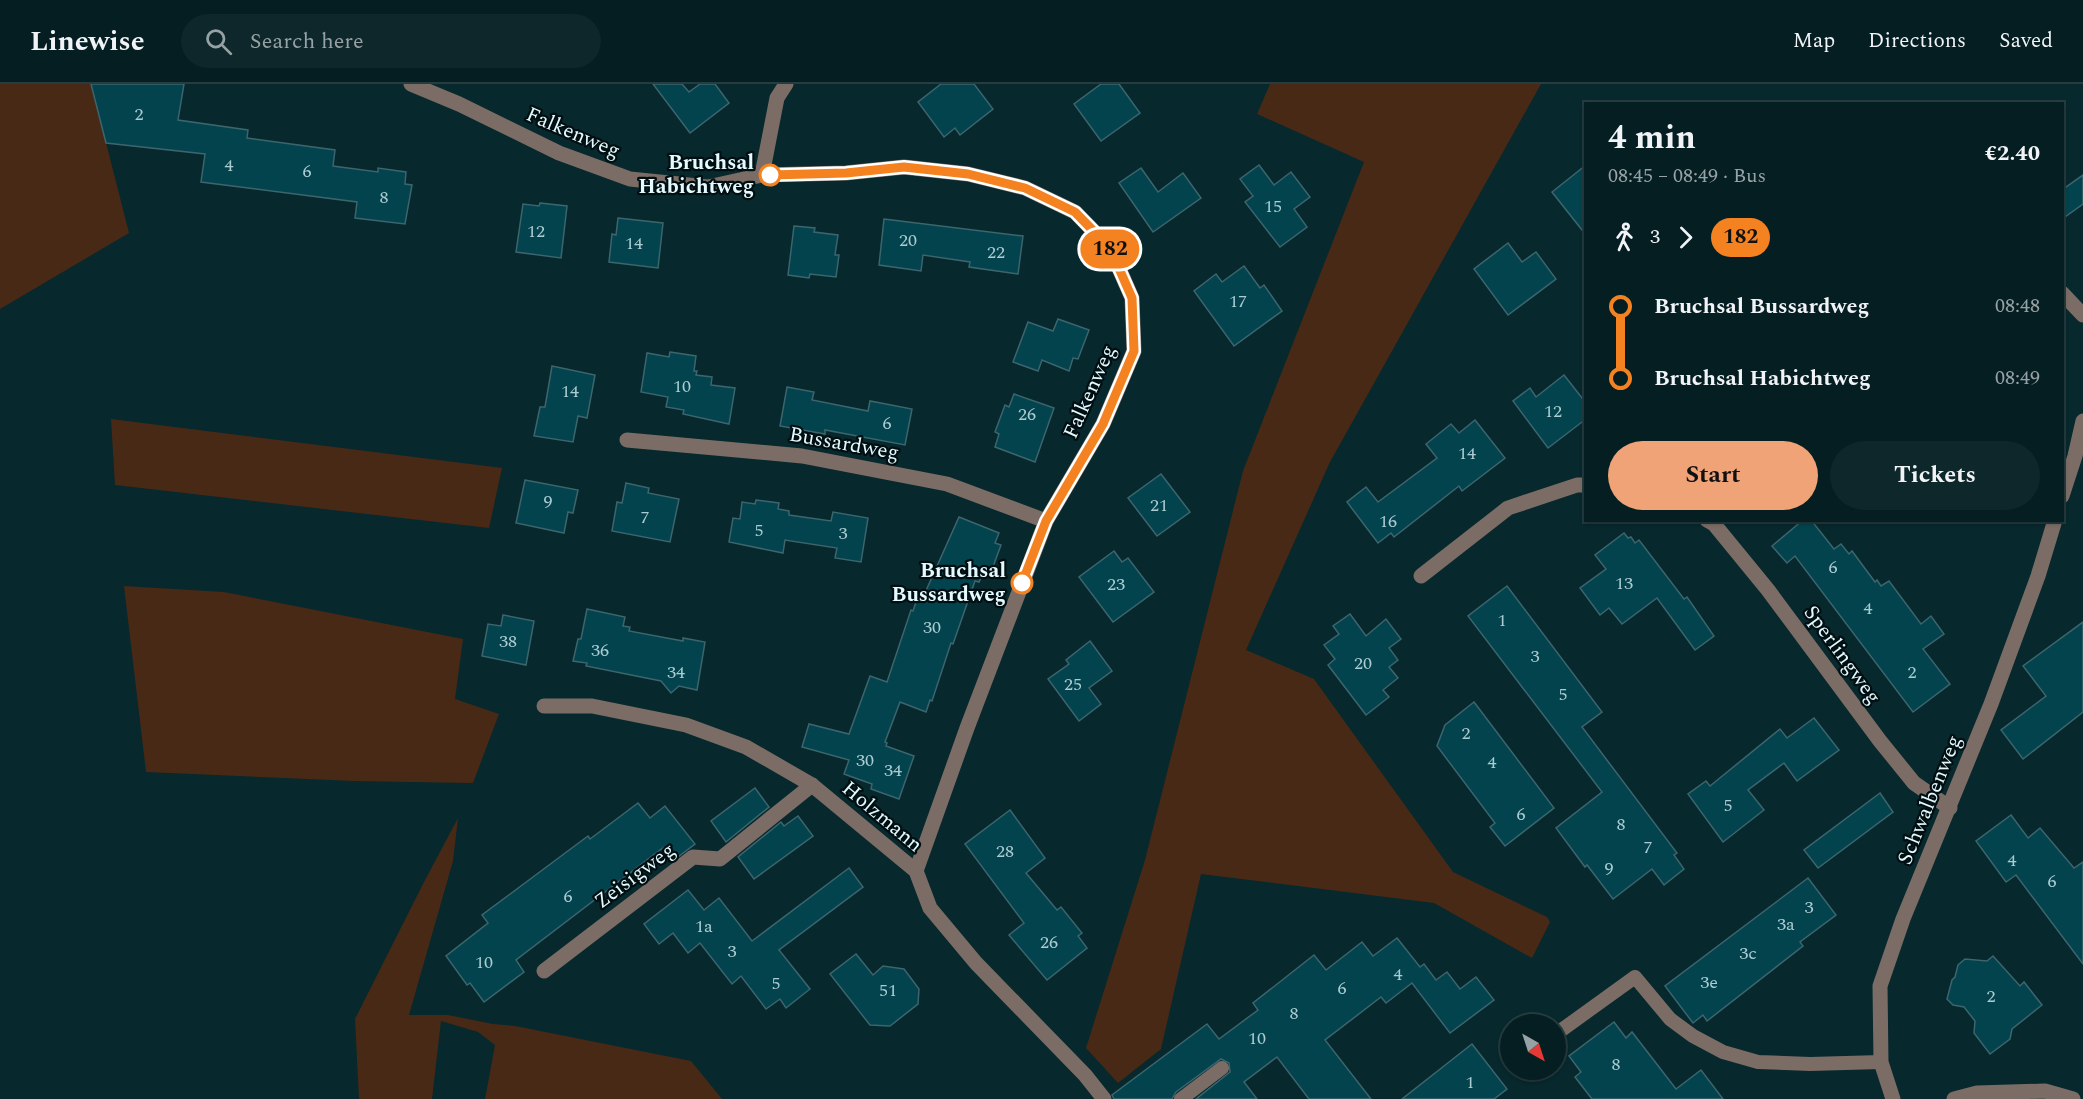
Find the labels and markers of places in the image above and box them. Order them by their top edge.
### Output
place label: Bruchsal Habichtweg [638,147,754,203]
marker: Bruchsal Habichtweg [759,164,781,186]
place label: Bruchsal Bussardweg [892,555,1006,611]
marker: Bruchsal Bussardweg [1011,572,1033,594]

